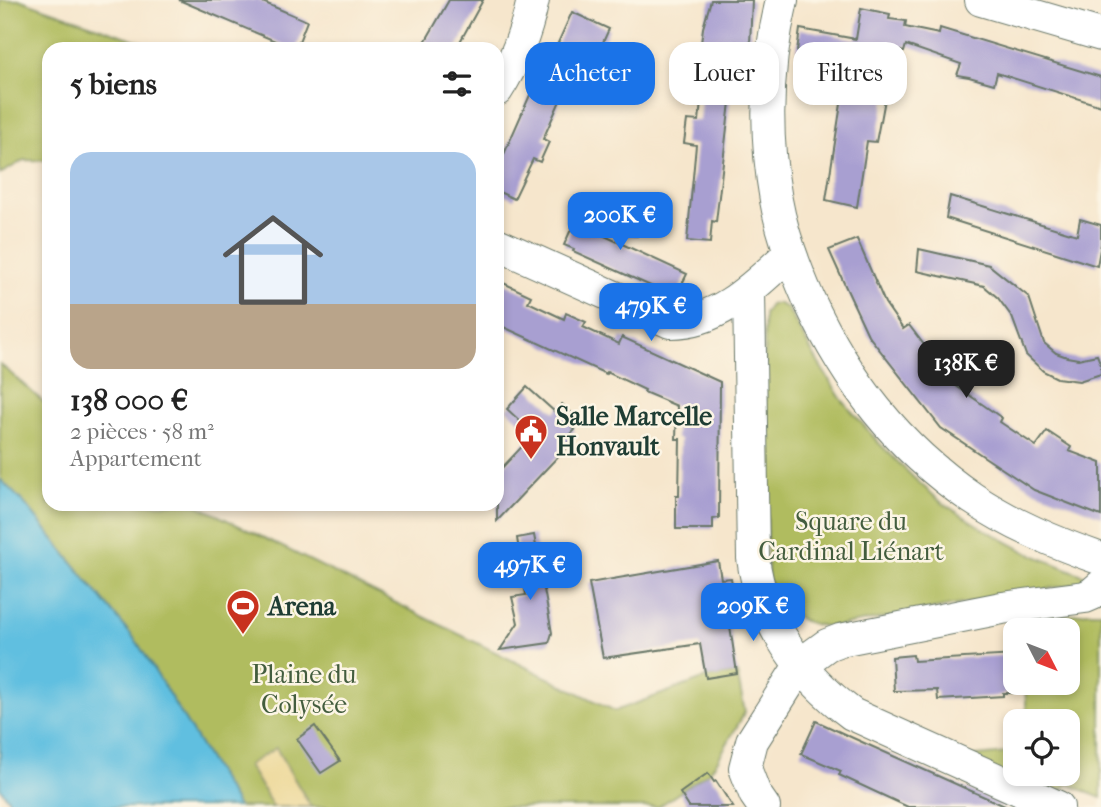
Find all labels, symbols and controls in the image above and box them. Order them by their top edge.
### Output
chip: Acheter [525,42,655,105]
chip: Louer [669,42,779,105]
chip: Filtres [793,42,907,105]
icon: filters [438,65,476,103]
text: 5 biens [70,67,157,102]
pin: 200K € [563,192,677,252]
icon: home [210,197,336,323]
text: 200K € [584,201,656,228]
pin: 479K € [594,284,708,343]
text: 479K € [615,292,687,319]
pin: 138K € [909,340,1023,400]
text: 138K € [934,349,998,376]
text: 138 000 € [70,383,188,418]
place label: Salle Marcelle Honvault [556,401,712,462]
public building icon: Salle Marcelle Honvault [512,412,550,461]
text: 2 pièces · 58 m² [70,418,214,445]
text: Appartement [70,445,202,472]
park label: Square du Cardinal Liénart [758,506,945,567]
pin: 497K € [473,542,587,602]
text: 497K € [494,551,566,578]
pin: 209K € [696,584,810,643]
sports icon: Arena [224,587,262,636]
place label: Arena [266,591,337,622]
text: 209K € [717,592,789,619]
north arrow [1003,618,1080,695]
map controls [1003,618,1080,786]
park label: Plaine du Colysée [252,659,357,720]
button: locate [1003,709,1080,786]

